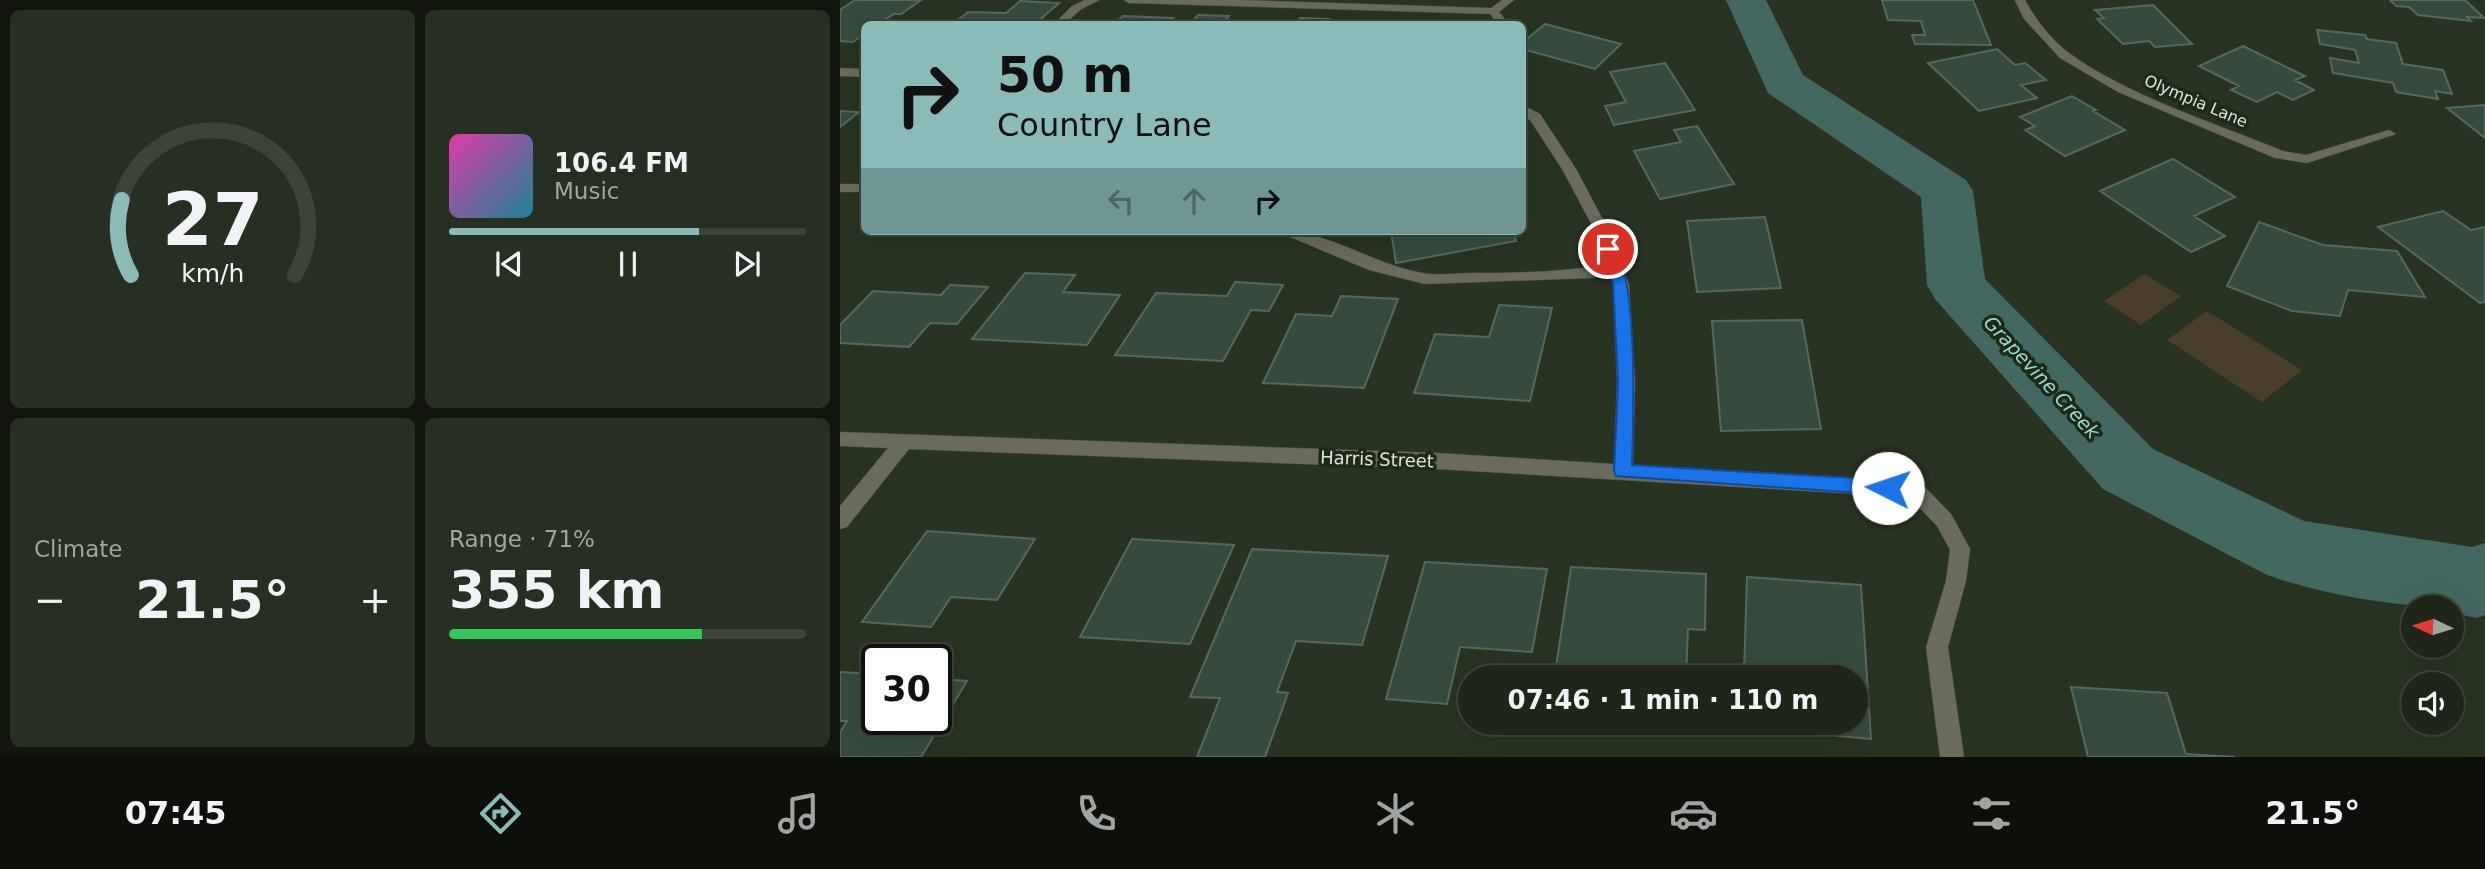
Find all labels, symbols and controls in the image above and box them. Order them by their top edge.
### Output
text: 50 m [997,47,1133,104]
icon: right [882,49,973,140]
street label: Olympia Lane [2142,71,2250,131]
text: Country Lane [997,106,1212,144]
text: 106.4 FM [554,148,689,178]
text: 27 [162,177,263,262]
text: Music [554,178,619,204]
icon: left [1102,182,1140,220]
icon: ahead [1175,182,1213,220]
icon: right [1248,182,1286,220]
pin [1578,219,1638,279]
icon: arrive [1589,230,1627,268]
icon: previous [490,245,528,283]
icon: pause [609,245,647,283]
icon: next [728,245,766,283]
text: km/h [181,259,244,288]
water label: Grapevine Creek [1980,311,2105,444]
street label: Harris Street [1320,447,1434,471]
position arrow [1851,451,1925,525]
text: Range · 71% [449,526,595,552]
text: Climate [34,536,123,562]
text: 355 km [449,560,664,620]
text: 21.5° [135,570,290,630]
text: − [34,578,66,622]
text: + [359,578,391,622]
north arrow [2401,595,2464,658]
map controls [2401,595,2464,735]
speed limit sign: 30 [861,644,952,735]
button: sound [2401,672,2464,735]
text: 07:46 · 1 min · 110 m [1508,685,1818,715]
icon: directions [476,789,525,838]
icon: music [774,789,823,838]
icon: phone [1072,789,1121,838]
icon: climate [1371,789,1420,838]
icon: car [1669,789,1718,838]
icon: filters [1967,789,2016,838]
text: 07:45 [125,794,226,832]
text: 21.5° [2265,794,2360,832]

